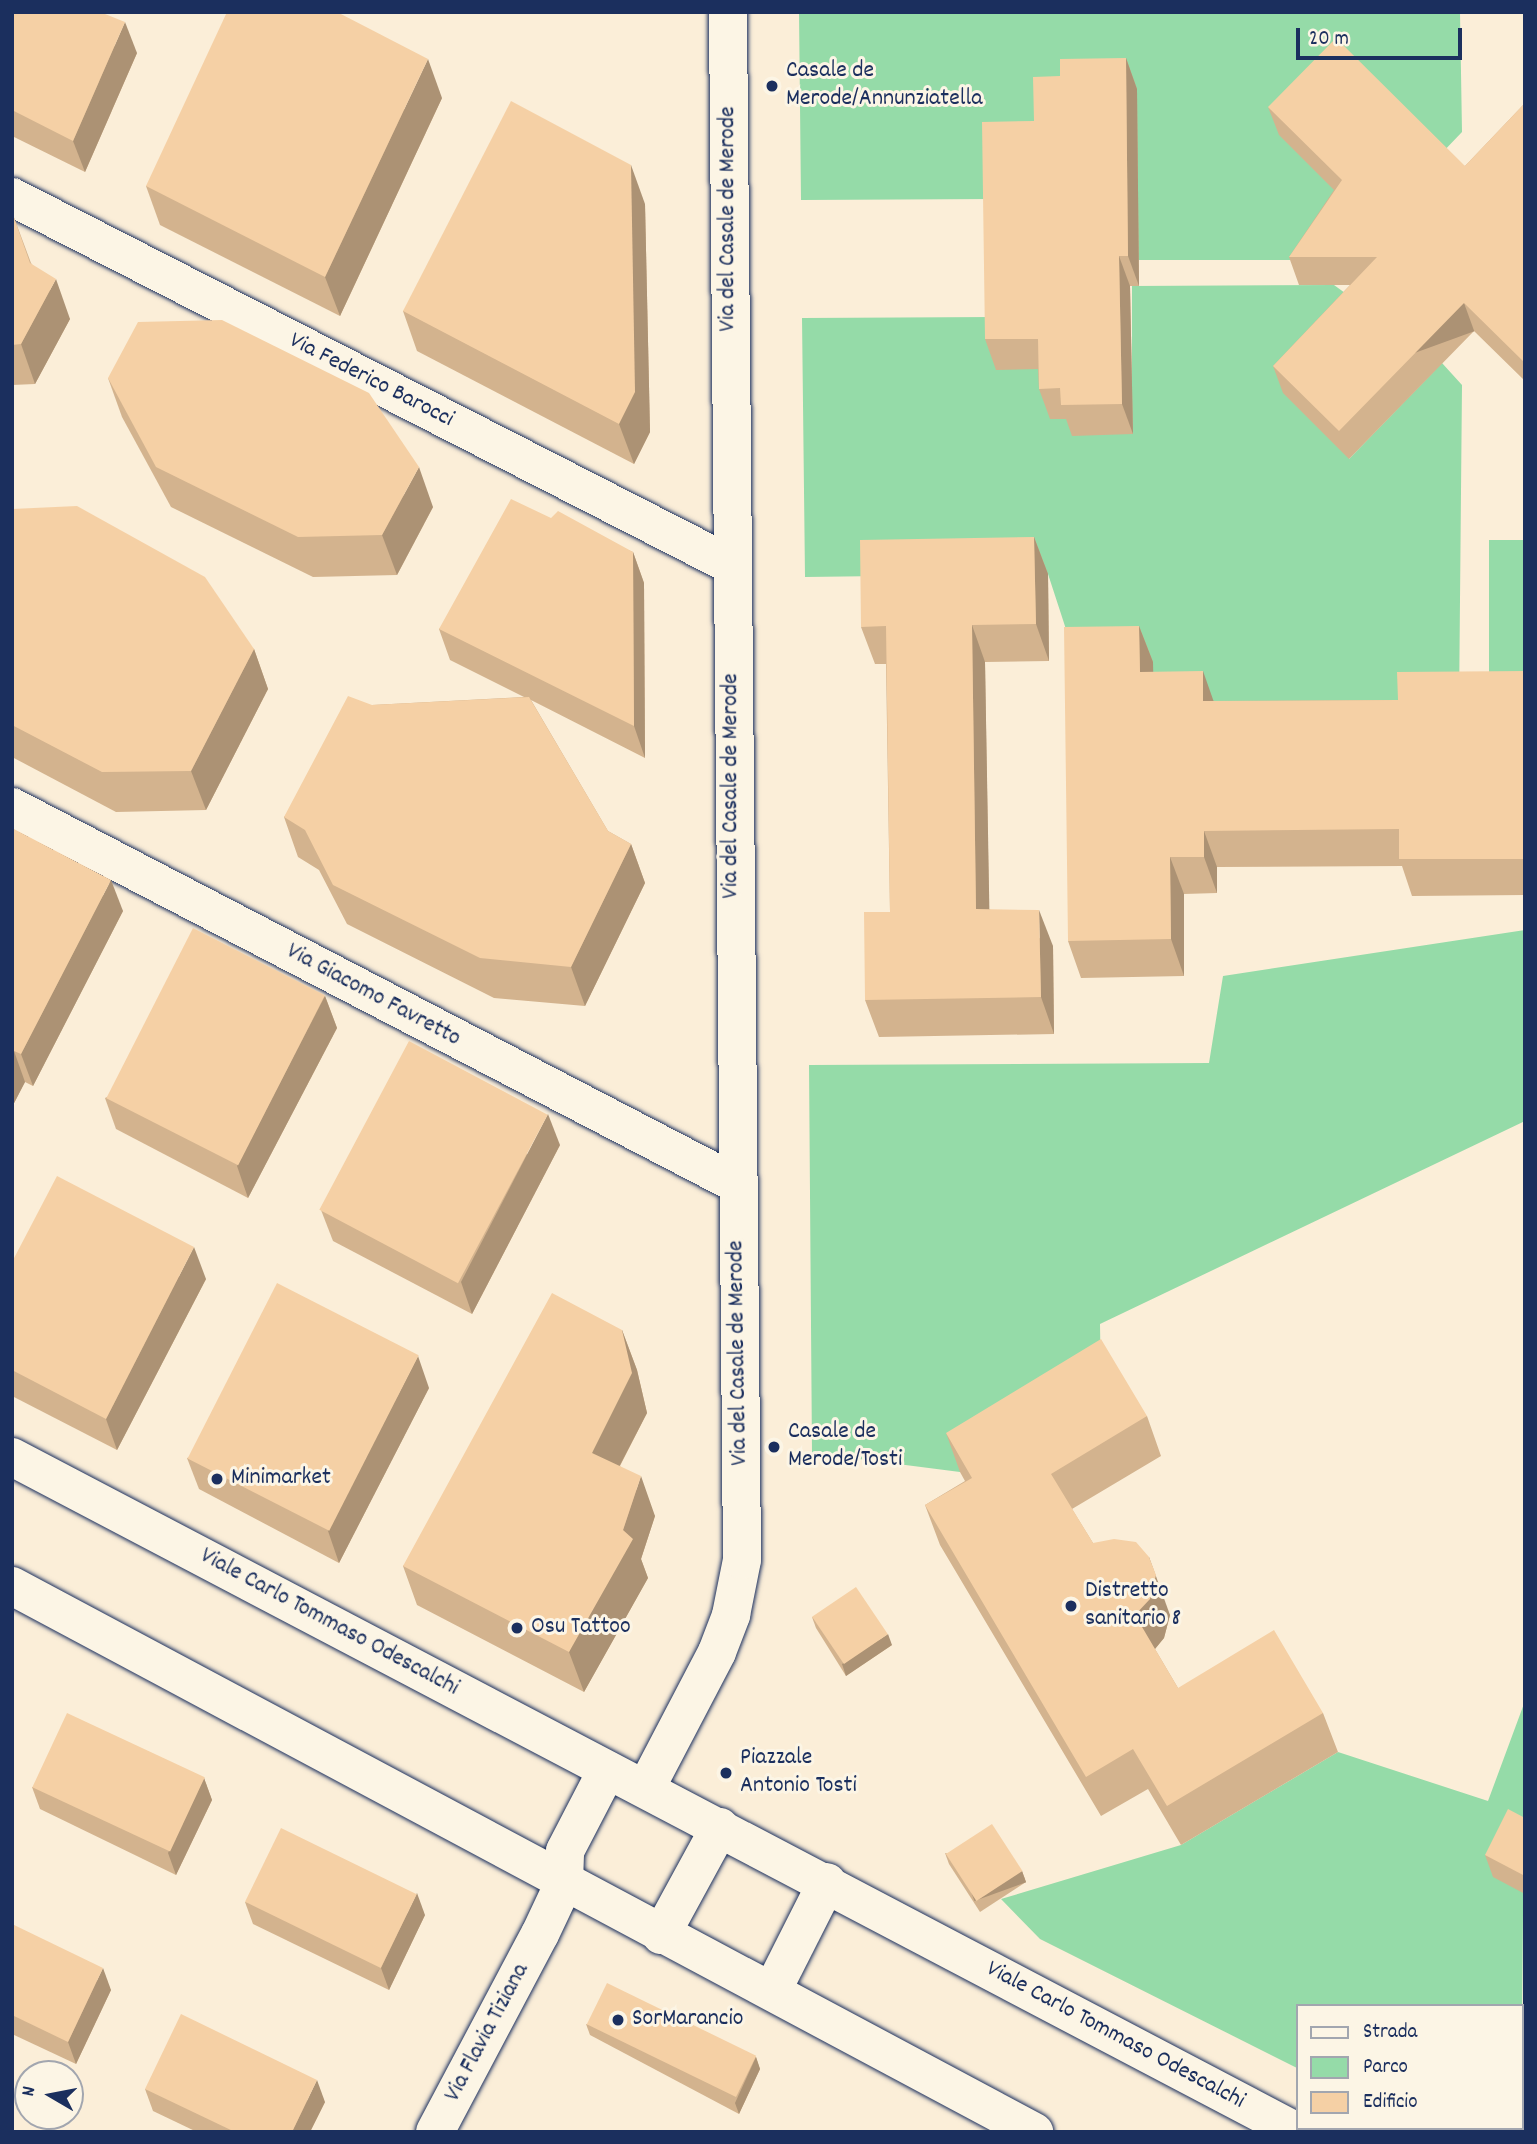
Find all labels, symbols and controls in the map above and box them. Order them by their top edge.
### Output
scale bar [1299,14,1465,58]
text: 20 m [1309,25,1349,55]
place label: Casale de Merode/Annunziatella [786,58,982,114]
marker: Casale de Merode/Annunziatella [764,78,780,94]
street label: Via del Casale de Merode [715,106,743,332]
street label: Via Federico Barocci [284,327,458,435]
street label: Via del Casale de Merode [718,673,746,899]
street label: Via Giacomo Favretto [281,938,465,1054]
street label: Via del Casale de Merode [723,1240,755,1466]
place label: Casale de Merode/Tosti [788,1419,902,1475]
marker: Casale de Merode/Tosti [766,1439,782,1455]
place label: Minimarket [231,1465,331,1493]
marker: Minimarket [209,1471,225,1487]
street label: Viale Carlo Tommaso Odescalchi [195,1542,463,1704]
place label: Distretto sanitario 8 [1085,1578,1181,1634]
marker: Distretto sanitario 8 [1063,1598,1079,1614]
place label: Osu Tattoo [531,1614,631,1642]
marker: Osu Tattoo [509,1620,525,1636]
place label: Piazzale Antonio Tosti [740,1745,857,1801]
marker: Piazzale Antonio Tosti [718,1765,734,1781]
street label: Viale Carlo Tommaso Odescalchi [981,1955,1249,2117]
street label: Via Flavia Tiziana [439,1959,537,2107]
legend [1296,2004,1523,2130]
place label: SorMarancio [632,2006,743,2034]
marker: SorMarancio [610,2012,626,2028]
text: Strada [1363,2018,1417,2048]
text: Parco [1363,2053,1408,2083]
north arrow [14,2060,84,2130]
text: N [16,2085,44,2099]
text: Edificio [1363,2088,1418,2118]

